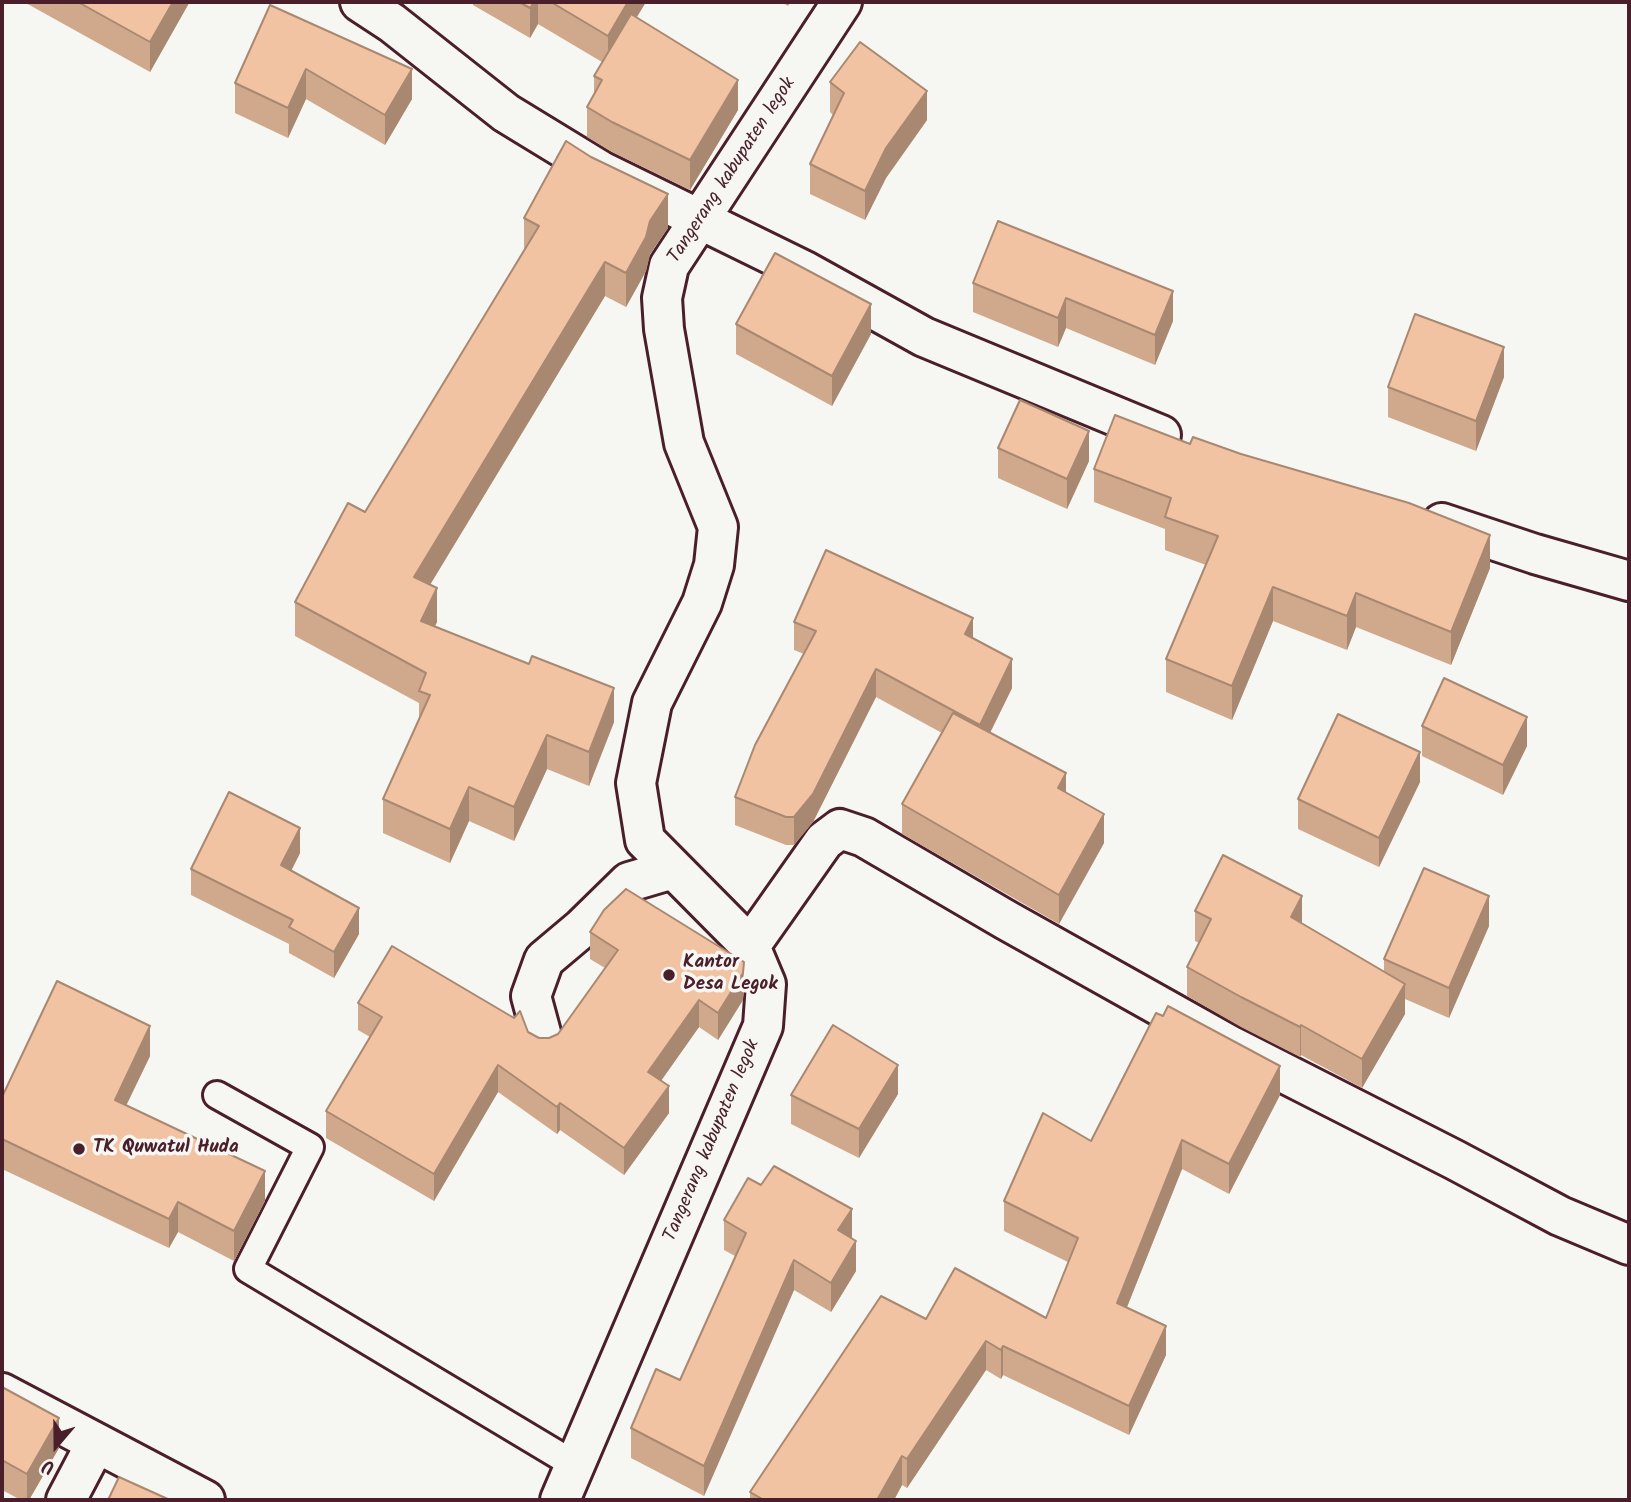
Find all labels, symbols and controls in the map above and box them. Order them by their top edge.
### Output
street label: Tangerang kabupaten legok [664,74,802,268]
place label: Kantor Desa Legok [683,953,778,997]
marker: Kantor Desa Legok [661,967,677,983]
street label: Tangerang kabupaten legok [660,1037,766,1245]
place label: TK Quwatul Huda [93,1138,239,1160]
marker: TK Quwatul Huda [71,1141,87,1157]
north arrow [21,1411,91,1481]
text: U [38,1450,59,1482]

